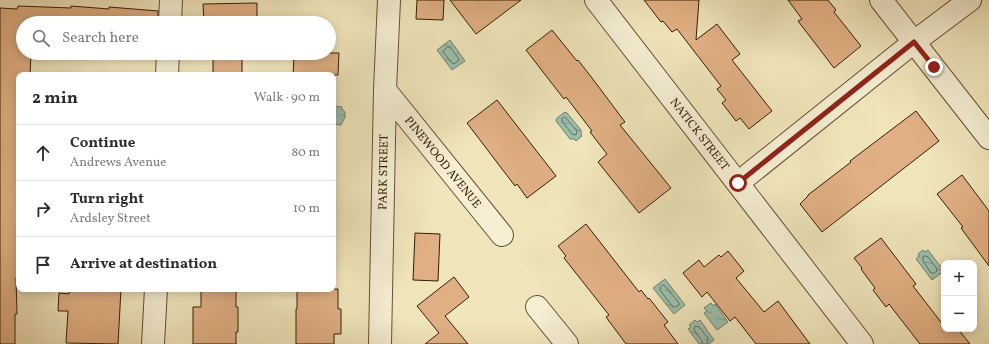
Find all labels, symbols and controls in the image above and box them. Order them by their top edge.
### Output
search box [16,16,336,60]
icon: search [30,27,52,49]
text: Search here [62,28,139,49]
route end [925,58,943,76]
text: 2 min [32,87,78,110]
text: Walk · 90 m [254,89,320,107]
street label: NATICK STREET [666,95,733,174]
street label: PINEWOOD AVENUE [400,113,484,212]
text: Continue [70,133,135,154]
street label: PARK STREET [375,134,393,210]
icon: ahead [32,142,54,164]
text: 80 m [291,144,320,162]
text: Andrews Avenue [70,154,166,172]
route start [729,174,747,192]
text: Turn right [70,189,144,210]
icon: right [32,198,54,220]
text: 10 m [293,200,320,218]
text: Ardsley Street [70,210,151,228]
icon: arrive [32,254,54,276]
text: Arrive at destination [70,254,217,275]
map controls [941,260,977,332]
button: + [941,260,977,296]
button: − [941,296,977,332]

